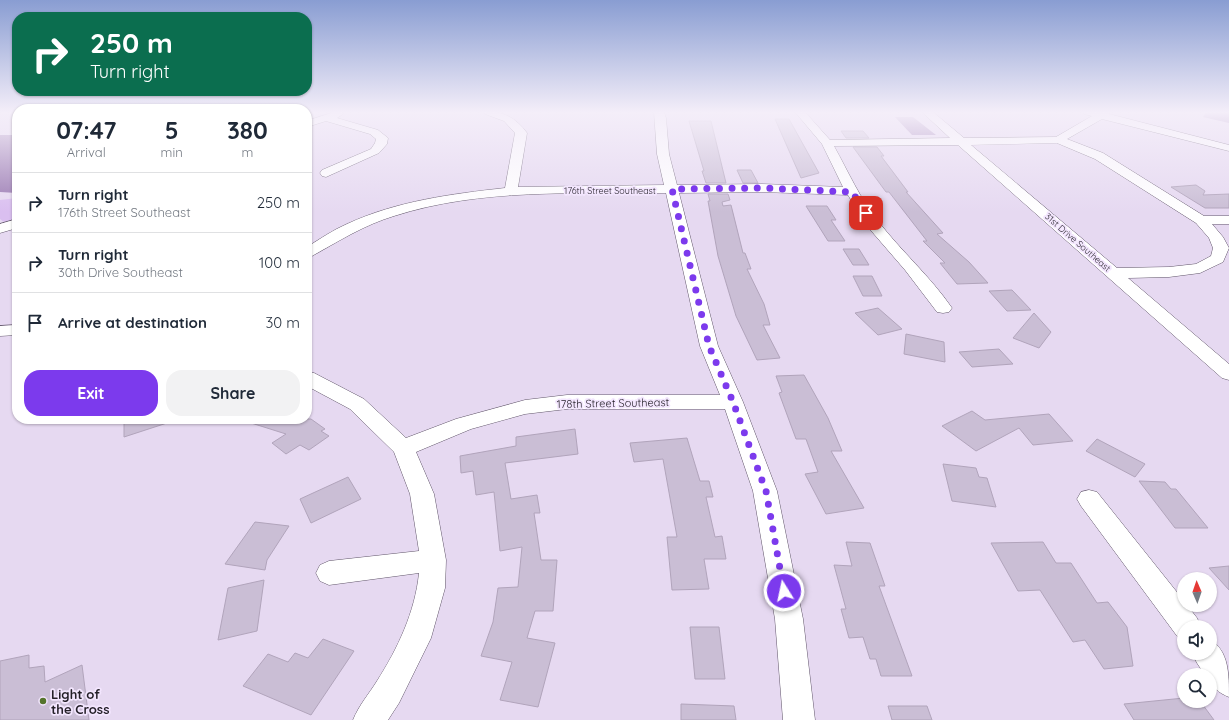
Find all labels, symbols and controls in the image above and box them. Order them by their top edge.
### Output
text: 250 m [90,25,173,60]
icon: right [24,28,76,80]
text: Turn right [90,60,170,83]
text: 07:47 [56,115,116,145]
text: 5 [165,115,179,145]
text: 380 [227,115,268,145]
text: Arrival [67,144,106,160]
text: min [161,144,183,160]
text: m [241,144,253,160]
text: Turn right [58,185,129,204]
street label: 176th Street Southeast [564,185,656,196]
icon: right [24,192,46,214]
text: 250 m [257,193,300,212]
pin [849,196,883,230]
icon: arrive [855,202,877,224]
text: 176th Street Southeast [58,204,191,220]
street label: 31st Drive Southeast [1043,210,1113,274]
text: Turn right [58,245,129,264]
icon: right [24,252,46,274]
text: 100 m [259,253,300,272]
text: 30th Drive Southeast [58,264,183,280]
icon: arrive [24,312,46,334]
text: Arrive at destination [58,313,207,332]
text: 30 m [265,313,300,332]
button: Exit [24,370,158,416]
button: Share [166,370,300,416]
street label: 178th Street Southeast [557,395,670,411]
position arrow [763,570,805,612]
north arrow [1177,572,1217,612]
map controls [1177,572,1217,708]
button: sound [1177,620,1217,660]
button: search [1177,668,1217,708]
place label: Light of the Cross [51,686,109,717]
marker: Light of the Cross [38,696,48,706]

